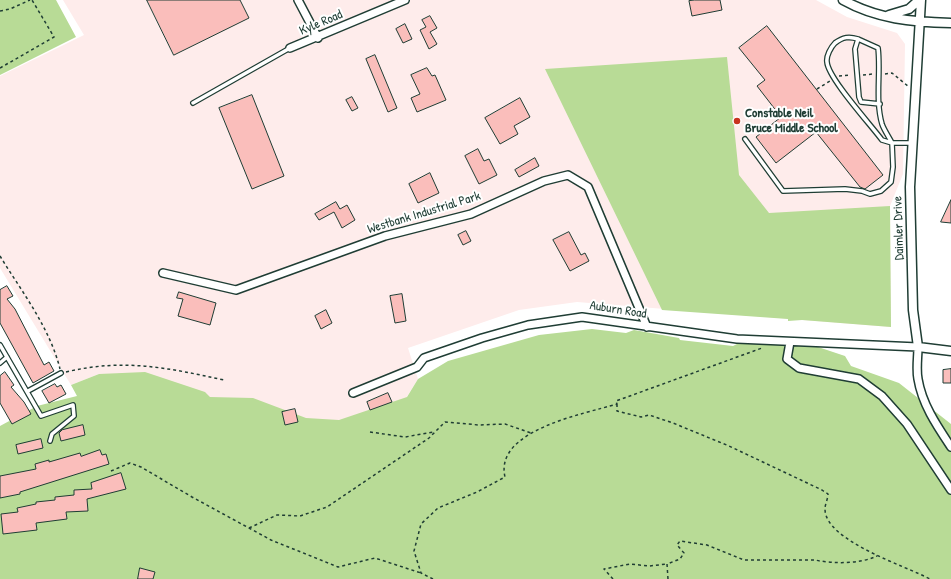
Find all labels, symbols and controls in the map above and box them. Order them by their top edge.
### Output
street label: Kyle Road [297,7,345,39]
place label: Constable Neil Bruce Middle School [745,106,838,137]
marker: Constable Neil Bruce Middle School [732,116,742,126]
street label: Westbank Industrial Park [366,188,482,238]
street label: Daimler Drive [890,196,908,260]
street label: Auburn Road [588,298,648,322]

